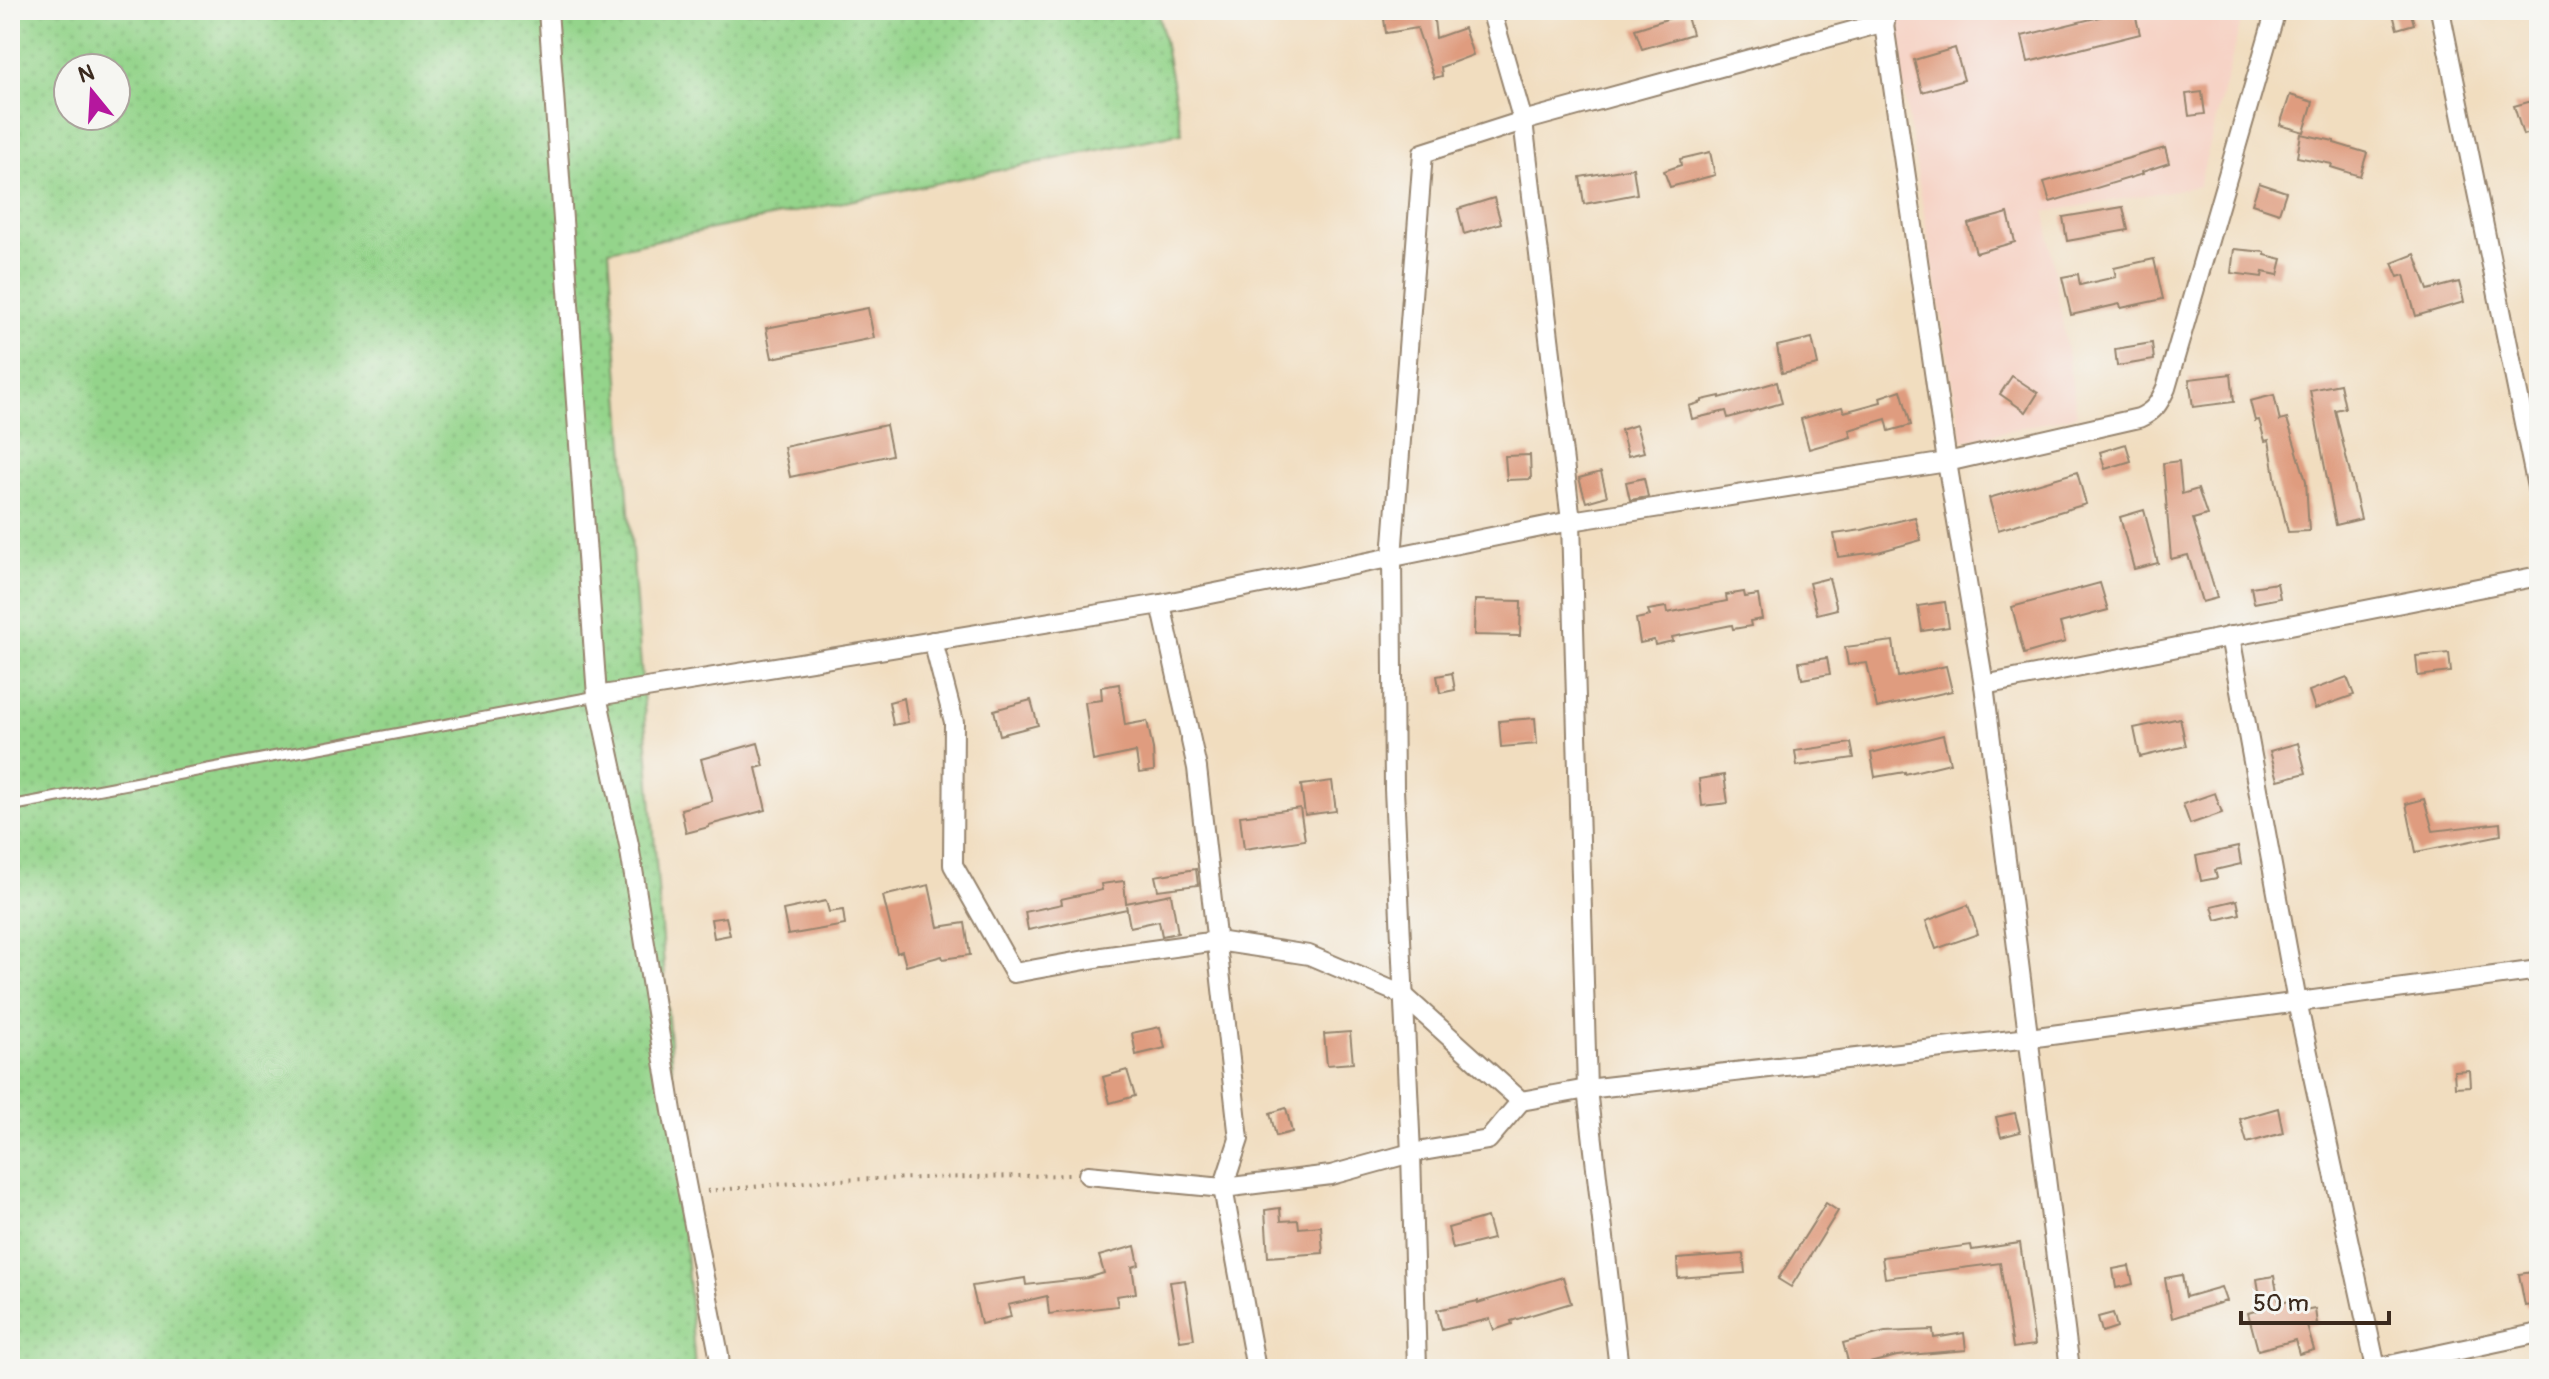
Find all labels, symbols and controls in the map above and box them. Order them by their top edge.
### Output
north arrow [52,52,132,132]
text: N [75,58,98,90]
scale bar [2241,1275,2389,1325]
text: 50 m [2253,1289,2309,1318]

